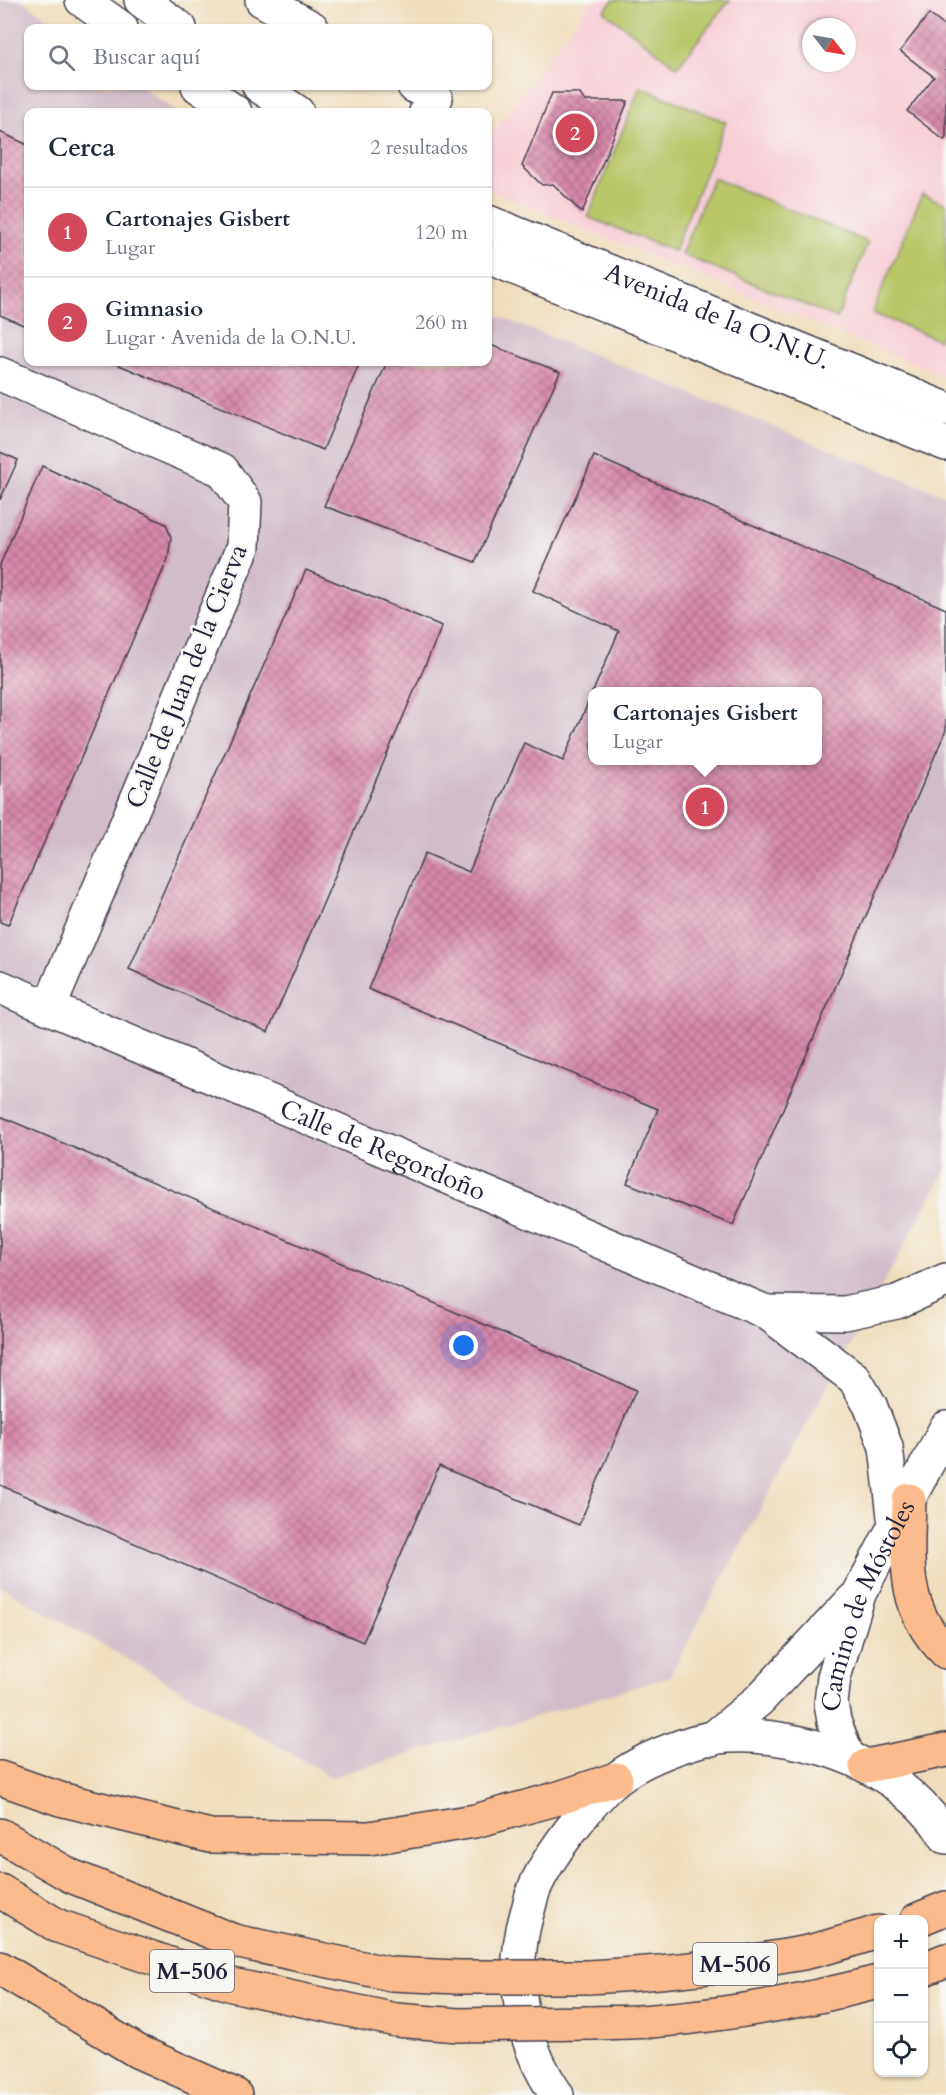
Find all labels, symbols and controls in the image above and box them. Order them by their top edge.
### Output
north arrow [802,18,856,72]
search box [24,24,492,90]
icon: search [45,41,78,74]
text: Buscar aquí [93,42,200,72]
pin: 2 [556,110,594,156]
text: Cerca [48,130,115,165]
text: 2 resultados [370,134,468,161]
text: Cartonajes Gisbert [105,204,290,234]
text: 1 [62,219,73,246]
text: 120 m [415,219,468,246]
text: Lugar [105,234,155,261]
street label: Avenida de la O.N.U. [599,254,836,378]
text: Gimnasio [105,294,203,324]
text: 2 [62,309,73,336]
text: 260 m [415,309,468,336]
text: Lugar · Avenida de la O.N.U. [105,324,356,351]
street label: Calle de Juan de la Cierva [117,539,256,814]
popup [588,687,822,765]
text: Cartonajes Gisbert [612,698,798,728]
text: Lugar [612,728,663,755]
pin: 1 [686,784,724,830]
street label: Calle de Regordoño [274,1091,491,1209]
your location [449,1331,478,1360]
street label: Camino de Móstoles [813,1494,923,1713]
map controls [874,1915,928,2077]
button: + [874,1915,928,1969]
road number: M-506 [693,1943,777,1985]
road number: M-506 [150,1950,234,1992]
button: − [874,1969,928,2023]
button: locate [874,2023,928,2077]

